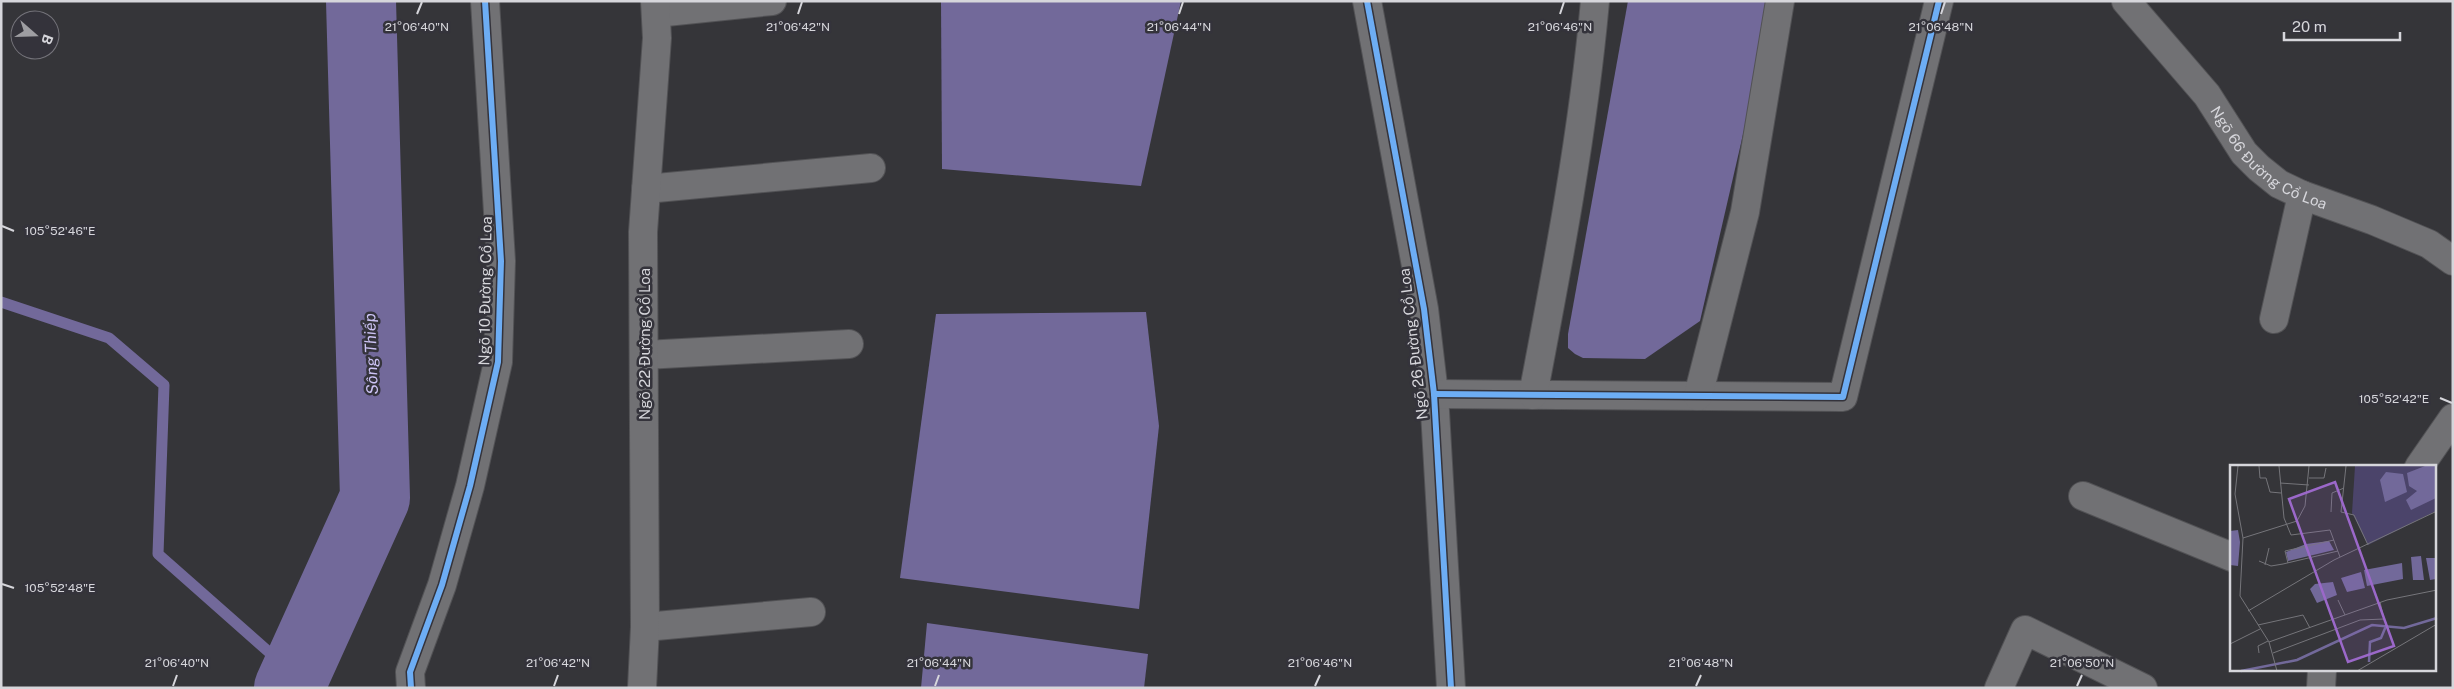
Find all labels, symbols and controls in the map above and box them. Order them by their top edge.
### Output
north arrow [10,10,60,60]
scale bar [2284,10,2400,42]
text: 20 m [2292,18,2327,35]
text: 21°06'40"N [385,20,449,34]
text: 21°06'42"N [766,20,830,34]
text: 21°06'44"N [1147,20,1211,34]
text: 21°06'46"N [1528,20,1592,34]
text: 21°06'48"N [1909,20,1973,34]
text: B [38,32,56,47]
street label: Ngõ 66 Đường Cổ Loa [2208,103,2330,212]
street label: Ngõ 10 Đường Cổ Loa [475,216,495,366]
text: 105°52'46"E [25,224,95,238]
street label: Ngõ 26 Đường Cổ Loa [1395,267,1431,421]
street label: Ngõ 22 Đường Cổ Loa [636,268,653,420]
water label: Sông Thiếp [360,313,382,395]
text: 105°52'42"E [2359,392,2429,406]
inset map [2230,465,2436,672]
text: 105°52'48"E [24,581,96,595]
text: 21°06'40"N [145,656,209,670]
text: 21°06'42"N [526,656,590,670]
text: 21°06'44"N [907,656,971,670]
text: 21°06'46"N [1288,656,1352,670]
text: 21°06'48"N [1669,656,1733,670]
text: 21°06'50"N [2050,656,2114,670]

